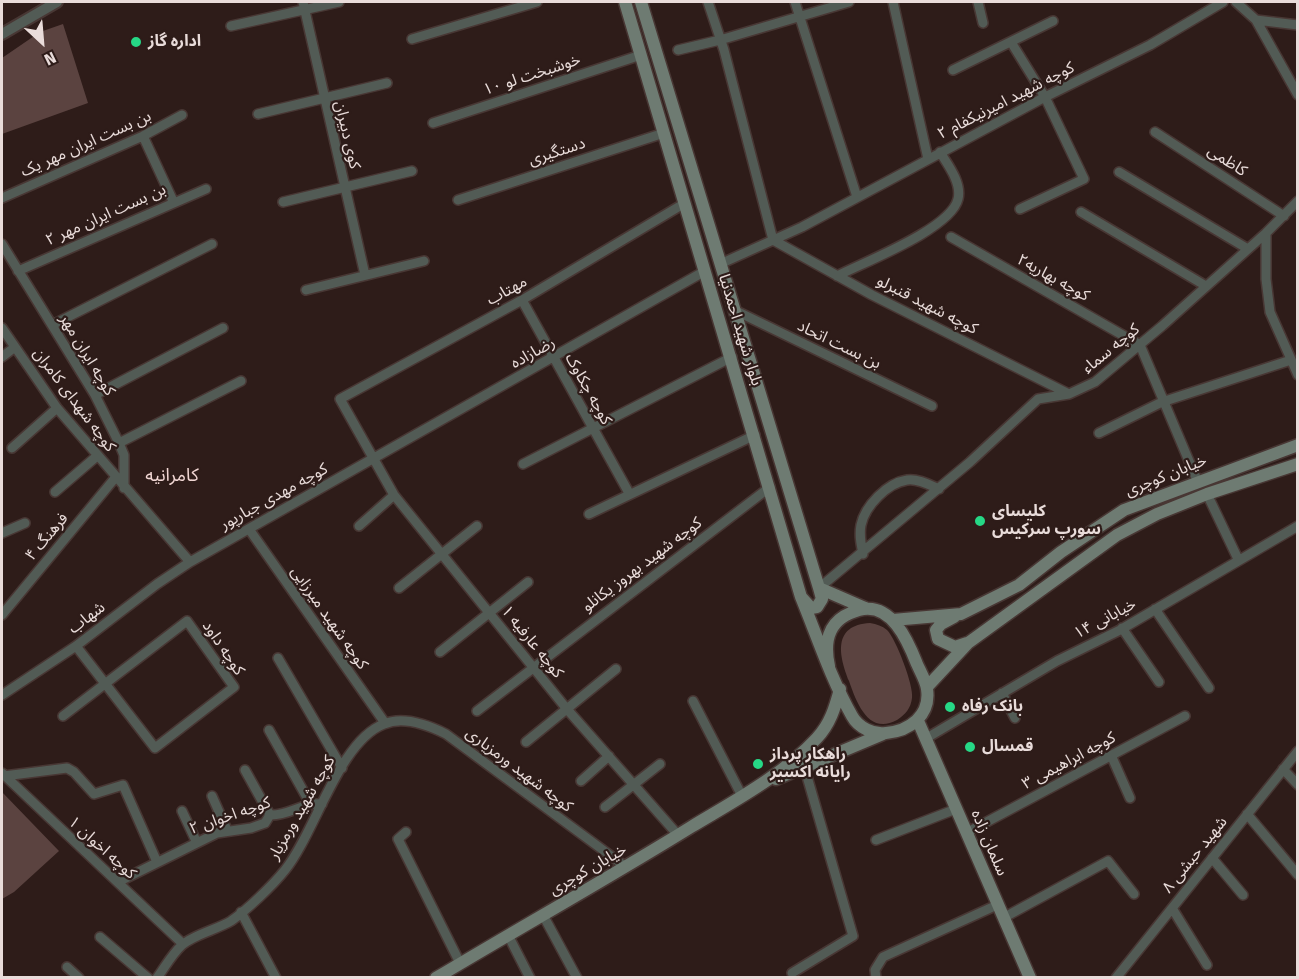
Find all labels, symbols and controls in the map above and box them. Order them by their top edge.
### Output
north arrow [12,12,72,72]
place label: اداره گاز [148,32,201,52]
marker: اداره گاز [129,35,143,49]
text: N [41,48,59,69]
street label: خوشبخت لو ۱۰ [481,50,583,100]
street label: کوچه شهید امیرنیکفام ۲ [934,58,1078,144]
street label: کوی دبیران [330,99,364,171]
street label: بن بست ایران مهر یک [18,107,154,181]
street label: دستگیری [526,134,588,170]
street label: کاظمی [1204,141,1250,181]
street label: ۲ بن بست ایران مهر [43,180,169,250]
street label: کوچه بهاریه۲ [1013,250,1093,306]
street label: کوچه شهید قنبرلو [873,271,981,339]
street label: مهتاب [484,272,530,310]
street label: بلوار شهید احمدنیا [714,272,766,388]
street label: کوچه ایران مهر [55,311,119,399]
street label: بن بست اتحاد [794,316,884,374]
street label: کوچه سماء [1078,320,1144,378]
street label: رضازاده [507,333,559,373]
street label: کوچه شهدای کامران [29,344,119,456]
street label: کوچه چکاوک [560,350,616,428]
street label: خیابان کوچری [1122,451,1210,501]
street label: کوچه مهدی جبارپور [217,459,331,535]
district label: کامرانیه [145,465,199,487]
place label: کلیسای سورپ سرکیس [992,502,1101,540]
street label: فرهنگ ۴ [21,509,73,565]
street label: کوچه شهید بهروز یکانلو [578,514,706,616]
marker: کلیسای سورپ سرکیس [973,514,987,528]
street label: کوچه شهید میرزایی [286,563,372,673]
street label: خیابانی ۱۴ [1071,595,1139,643]
street label: شهاب [65,598,109,638]
street label: کوچه عارفیه ۱ [497,602,567,682]
street label: کوچه داود [198,617,248,679]
place label: بانک رفاه [962,697,1023,717]
marker: بانک رفاه [943,700,957,714]
street label: کوچه شهید ورمزیاری [462,723,576,817]
street label: کوچه ابراهیمی ۳ [1019,728,1119,794]
place label: قمسال [982,737,1033,757]
marker: قمسال [963,740,977,754]
place label: راهکار پرداز رایانه اکسیر [770,745,851,783]
street label: کوچه شهید ورمزیار [264,753,340,863]
marker: راهکار پرداز رایانه اکسیر [751,757,765,771]
street label: کوچه اخوان ۲ [187,793,273,839]
street label: سلمان زاده [967,807,1011,879]
street label: کوچه اخوان ۱ [64,813,140,883]
street label: شهید حبشی ۸ [1158,813,1232,897]
street label: خیابان کوچری [546,840,630,900]

